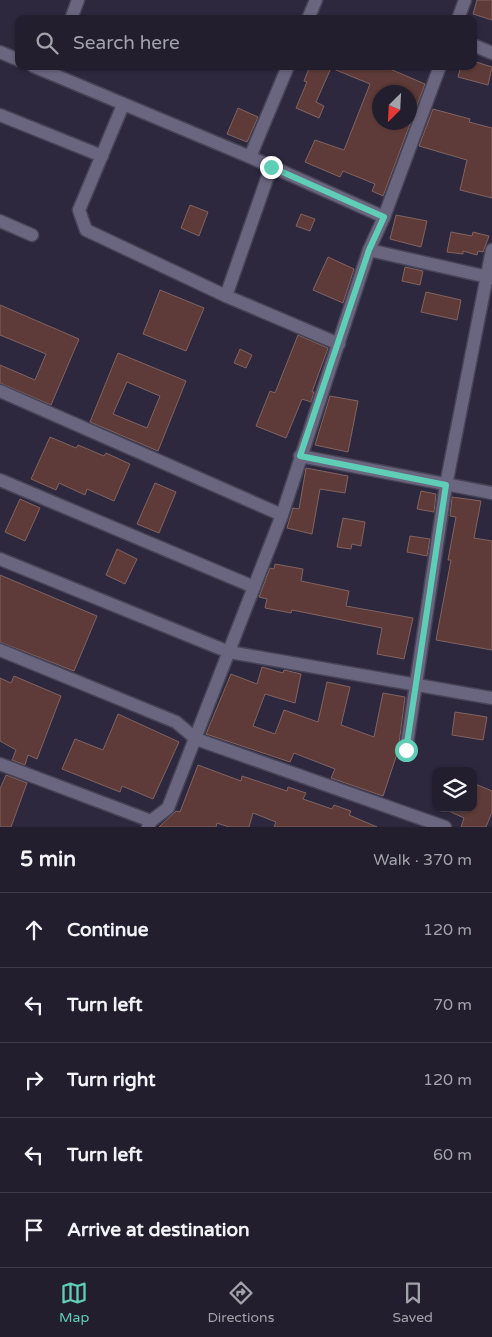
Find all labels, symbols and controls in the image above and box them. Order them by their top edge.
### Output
search box [15,15,477,70]
icon: search [33,29,61,57]
text: Search here [73,32,180,54]
north arrow [372,85,417,130]
route end [260,156,283,179]
route start [395,739,418,762]
map controls [432,767,477,812]
button: layers [432,767,477,812]
text: 5 min [20,847,76,872]
text: Walk · 370 m [373,850,472,870]
icon: ahead [20,916,48,944]
text: Continue [67,919,149,941]
text: 120 m [423,920,472,940]
icon: left [20,991,48,1019]
text: Turn left [67,994,143,1016]
text: 70 m [433,995,472,1015]
icon: right [20,1066,48,1094]
text: Turn right [67,1069,155,1091]
text: 120 m [423,1070,472,1090]
icon: left [20,1141,48,1169]
text: Turn left [67,1144,143,1166]
text: 60 m [433,1145,472,1165]
icon: arrive [20,1216,48,1244]
text: Arrive at destination [67,1219,250,1241]
tab: Map [59,1279,89,1326]
tab: Directions [207,1279,274,1326]
tab: Saved [392,1279,433,1326]

